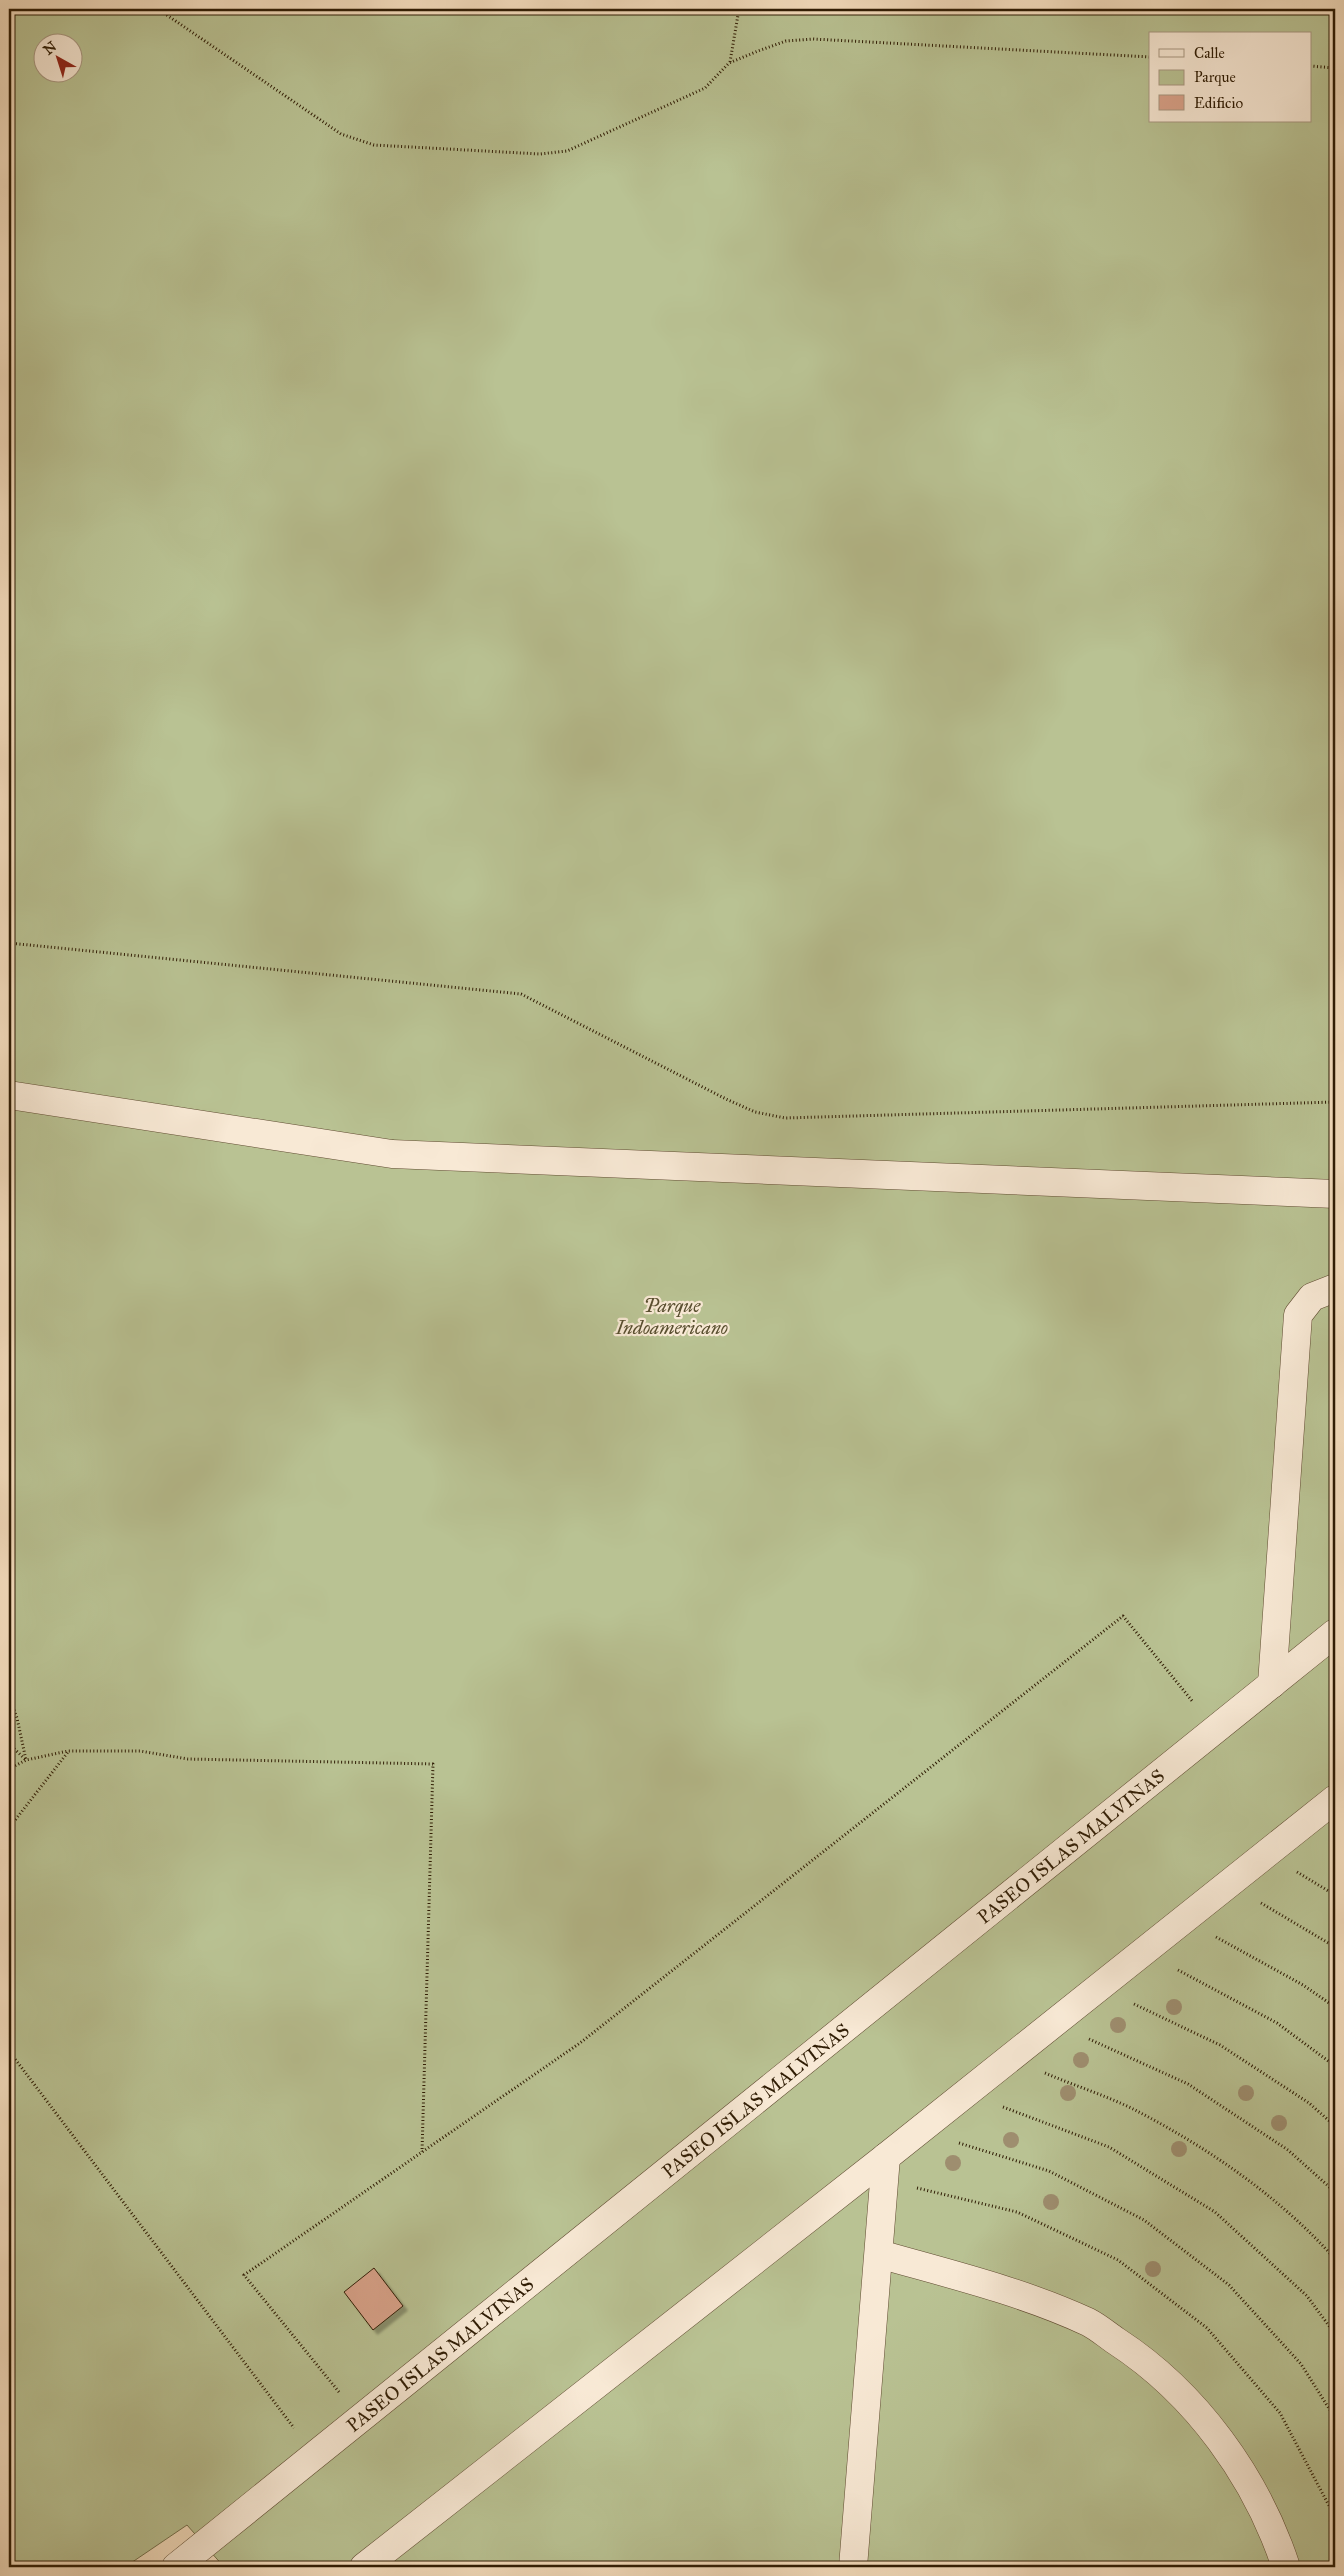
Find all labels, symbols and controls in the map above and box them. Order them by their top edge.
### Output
north arrow [32,32,82,82]
legend [1149,32,1312,122]
text: N [40,38,60,59]
text: Calle [1194,44,1225,62]
text: Parque [1194,68,1236,87]
text: Edificio [1194,94,1243,112]
park label: Parque Indoamericano [615,1294,728,1339]
street label: PASEO ISLAS MALVINAS [972,1764,1169,1928]
street label: PASEO ISLAS MALVINAS [657,2018,854,2182]
street label: PASEO ISLAS MALVINAS [342,2272,538,2437]

